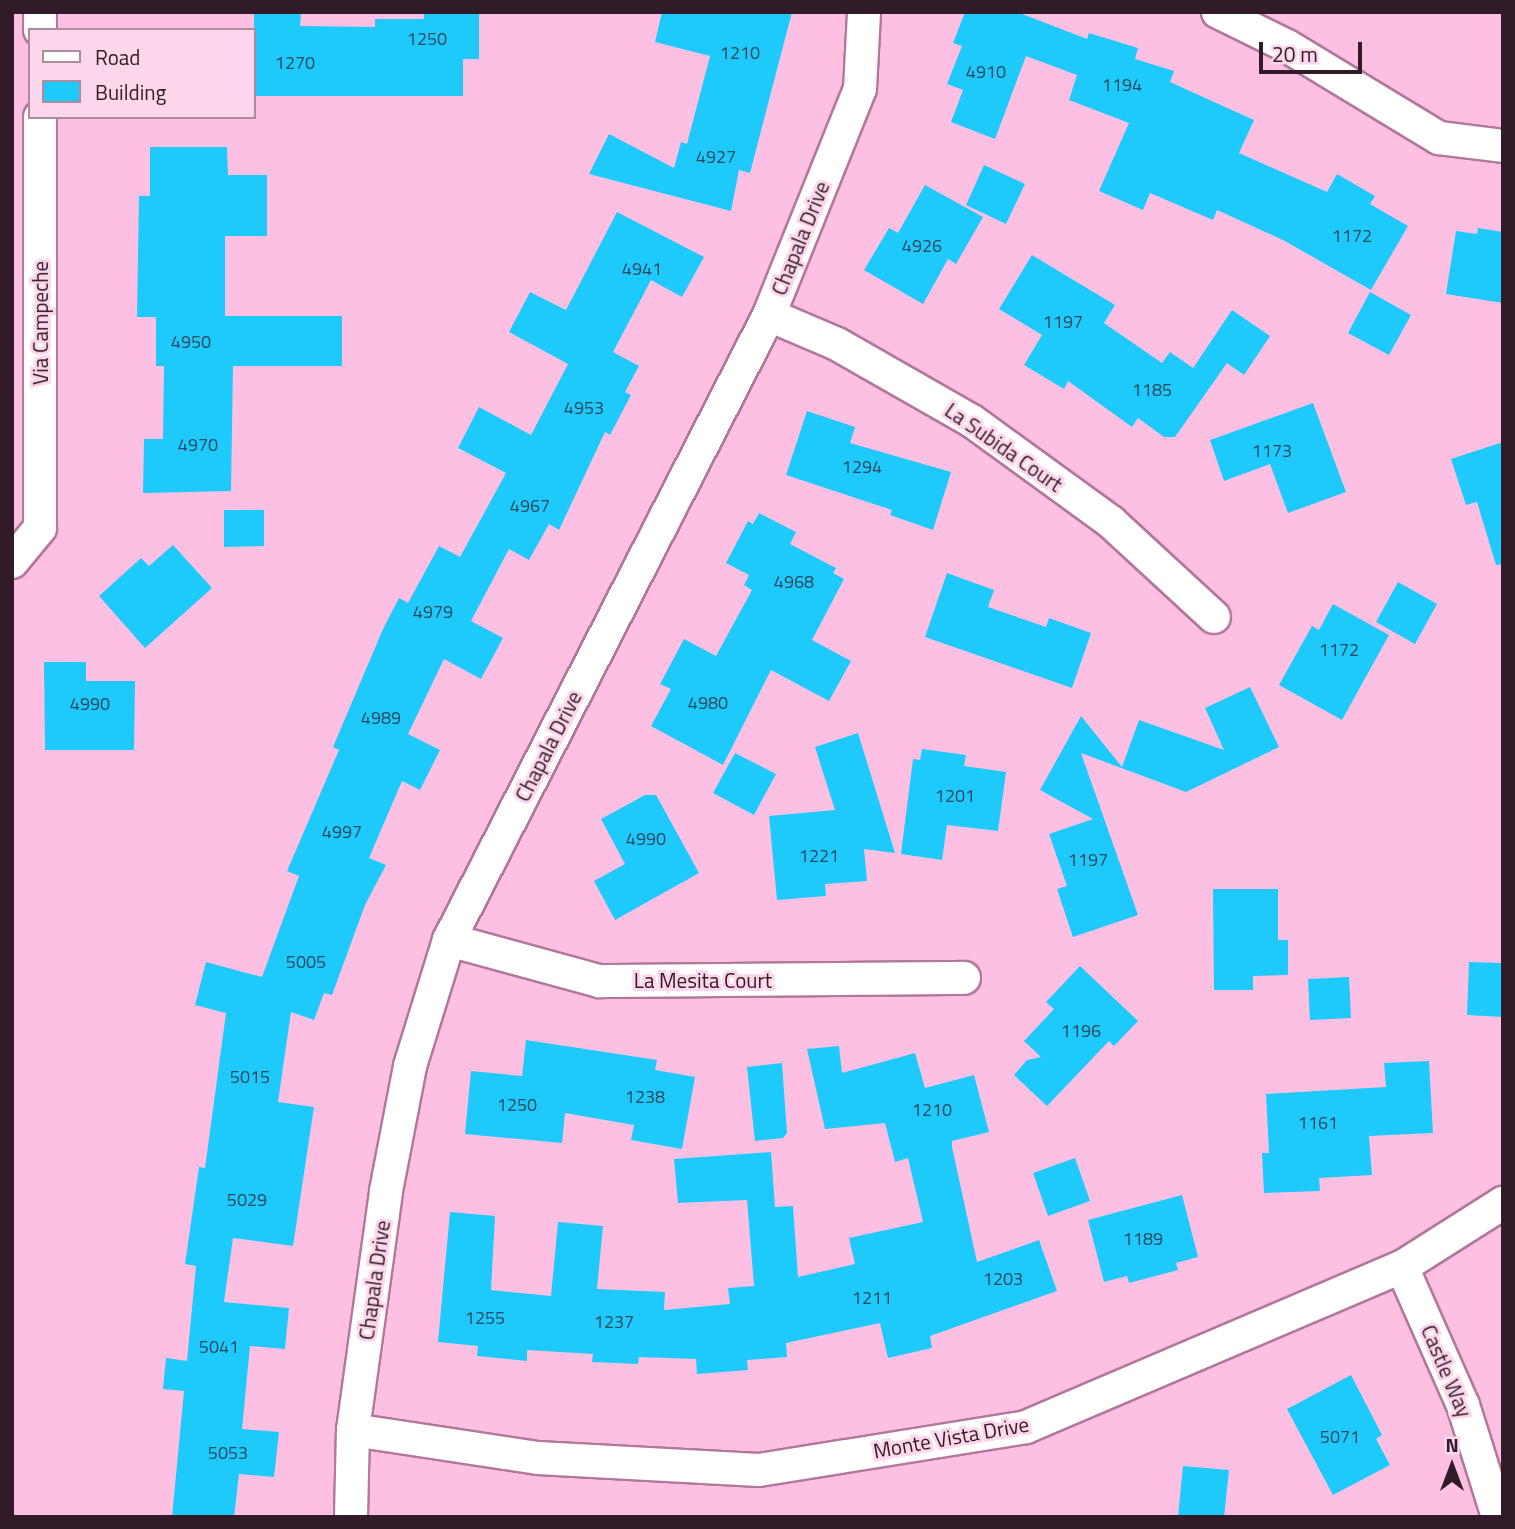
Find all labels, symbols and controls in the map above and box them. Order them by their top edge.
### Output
legend [28,28,256,119]
house number: 1250 [407,28,447,50]
scale bar [1263,28,1366,72]
text: 20 m [1272,38,1318,70]
text: Road [95,41,140,73]
house number: 1210 [720,42,760,64]
house number: 1270 [275,52,315,74]
house number: 4910 [966,61,1006,83]
house number: 1194 [1102,74,1142,96]
text: Building [95,76,166,108]
house number: 4927 [696,146,736,168]
street label: Chapala Drive [766,177,834,299]
house number: 1172 [1332,225,1372,247]
house number: 4926 [902,235,942,257]
house number: 4941 [622,258,662,280]
street label: Via Campeche [27,261,53,385]
house number: 1197 [1043,311,1083,333]
house number: 4950 [171,331,211,353]
house number: 1185 [1132,379,1172,401]
house number: 4953 [564,397,604,419]
street label: La Subida Court [940,397,1068,497]
house number: 4970 [178,434,218,456]
house number: 1173 [1252,440,1292,462]
house number: 1294 [842,456,882,478]
house number: 4967 [510,495,550,517]
house number: 4968 [774,571,814,593]
house number: 4979 [413,601,453,623]
house number: 1172 [1319,639,1359,661]
street label: Chapala Drive [509,686,587,806]
house number: 4980 [688,692,728,714]
house number: 4990 [70,693,110,715]
house number: 4989 [361,707,401,729]
house number: 1201 [935,785,975,807]
house number: 4997 [322,821,362,843]
house number: 4990 [626,828,666,850]
house number: 1221 [799,845,839,867]
house number: 1197 [1068,849,1108,871]
house number: 5005 [286,951,326,973]
street label: La Mesita Court [634,967,772,993]
house number: 1196 [1061,1020,1101,1042]
house number: 5015 [230,1066,270,1088]
house number: 1238 [625,1086,665,1108]
house number: 1250 [497,1094,537,1116]
house number: 1210 [912,1099,952,1121]
house number: 1161 [1298,1112,1338,1134]
house number: 5029 [227,1189,267,1211]
street label: Chapala Drive [353,1218,395,1342]
house number: 1189 [1123,1228,1163,1250]
house number: 1203 [983,1268,1023,1290]
house number: 1211 [852,1287,892,1309]
house number: 1255 [465,1307,505,1329]
house number: 1237 [594,1311,634,1333]
street label: Castle Way [1416,1321,1478,1421]
house number: 5041 [199,1336,239,1358]
street label: Monte Vista Drive [871,1411,1031,1463]
house number: 5071 [1320,1426,1360,1448]
text: N [1445,1430,1459,1459]
north arrow [1417,1431,1487,1501]
house number: 5053 [208,1442,248,1464]

